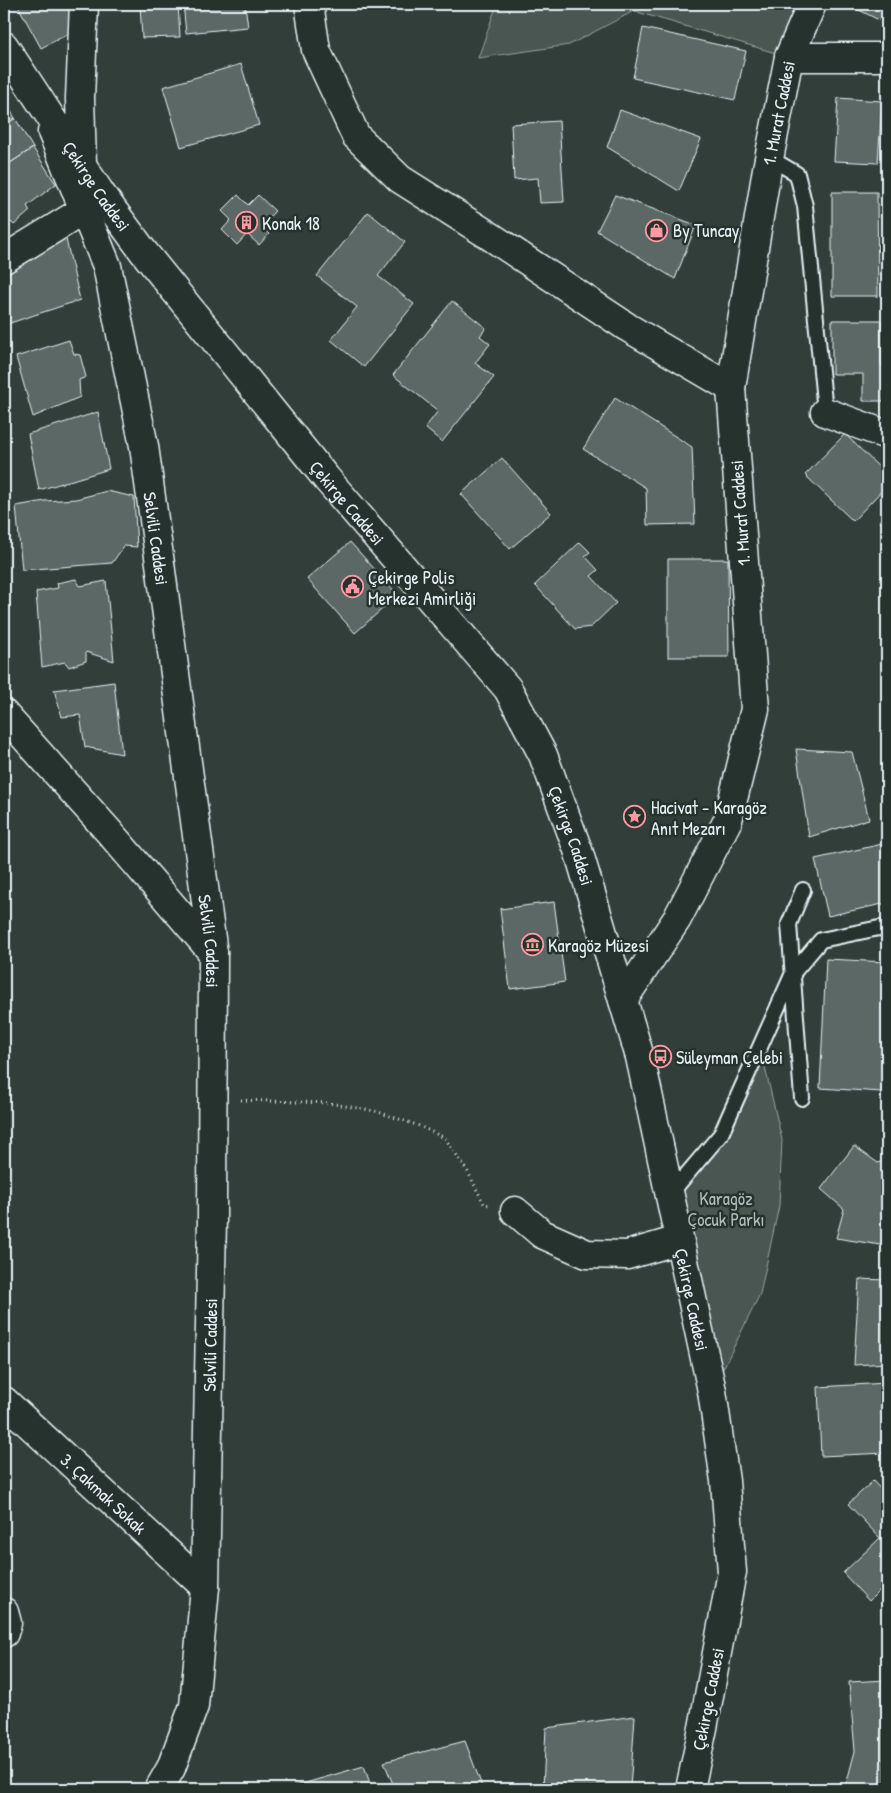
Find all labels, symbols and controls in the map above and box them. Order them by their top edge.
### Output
street label: 1. Murat Caddesi [756,58,801,167]
street label: Çekirge Caddesi [57,136,137,236]
building icon: Konak 18 [234,211,258,235]
place label: Konak 18 [262,211,320,236]
shop icon: By Tuncay [645,218,669,242]
place label: By Tuncay [673,218,740,243]
street label: Çekirge Caddesi [304,455,391,550]
street label: 1. Murat Caddesi [724,459,756,567]
street label: Selvili Caddesi [138,490,175,587]
place label: Çekirge Polis Merkezi Amirliği [368,565,476,611]
public building icon: Çekirge Polis Merkezi Amirliği [340,575,364,599]
street label: Çekirge Caddesi [543,782,600,888]
place label: Hacivat - Karagöz Anıt Mezarı [651,795,767,841]
place icon: Hacivat - Karagöz Anıt Mezarı [623,805,647,829]
street label: Selvili Caddesi [193,893,226,988]
museum icon: Karagöz Müzesi [520,933,544,957]
place label: Karagöz Müzesi [548,933,649,958]
bus stop icon: Süleyman Çelebi [648,1045,672,1069]
place label: Süleyman Çelebi [676,1045,783,1070]
park label: Karagöz Çocuk Parkı [687,1186,765,1232]
street label: Çekirge Caddesi [669,1246,715,1353]
street label: Selvili Caddesi [197,1298,223,1392]
street label: 3. Çakmak Sokak [55,1447,153,1540]
street label: Çekirge Caddesi [686,1646,730,1752]

